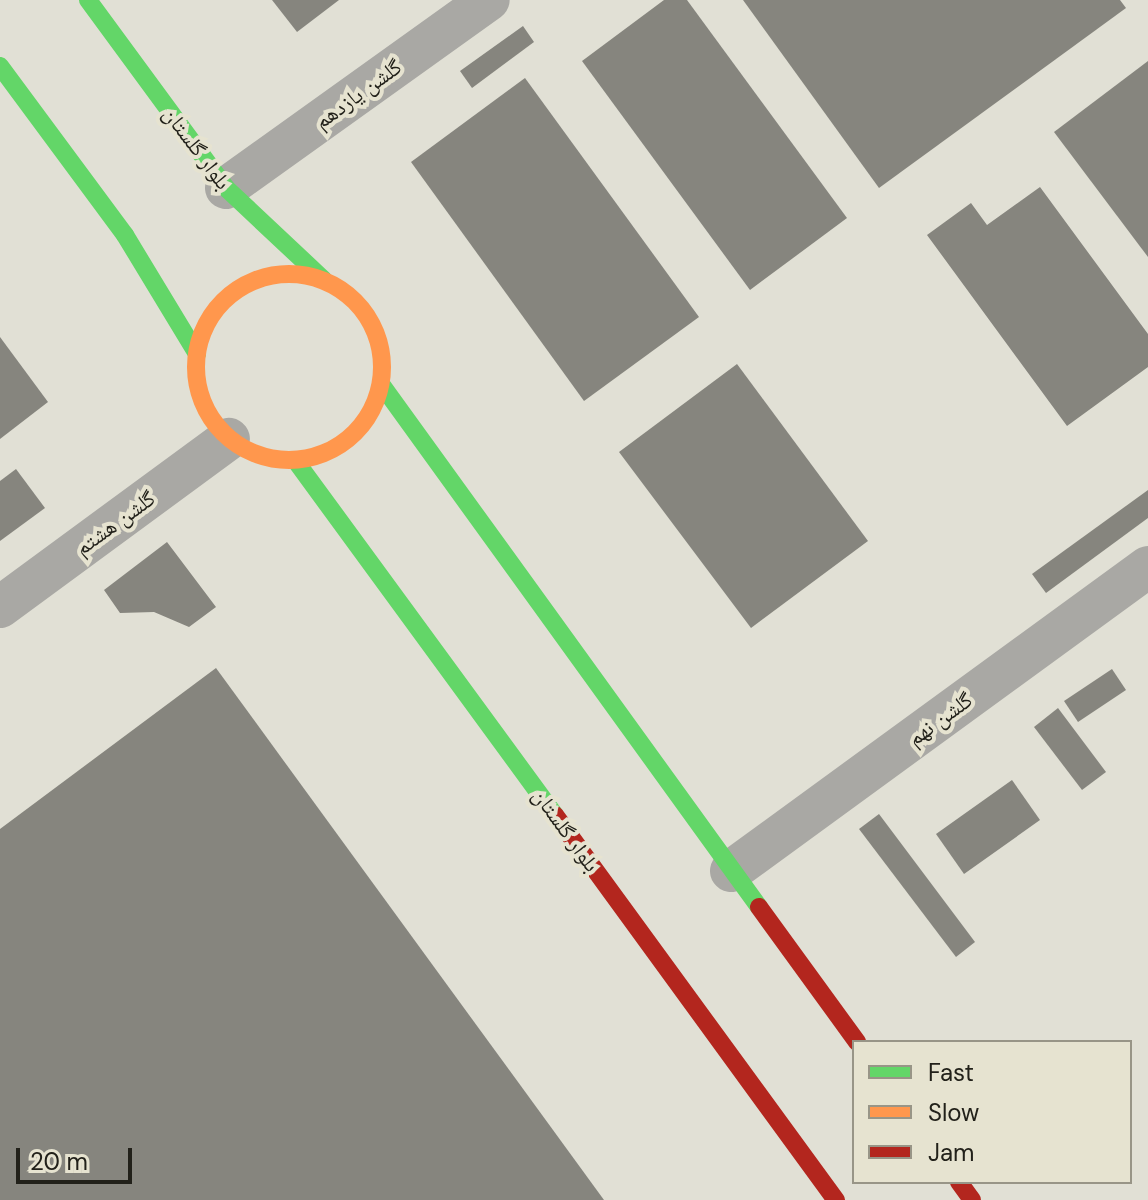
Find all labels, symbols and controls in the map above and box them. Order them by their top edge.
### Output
street label: گلشن یازدهم [309,54,407,134]
street label: بلوار گلستان [157,101,237,195]
street label: گلشن هشتم [70,485,160,561]
street label: گلشن نهم [902,687,978,751]
street label: بلوار گلستان [527,783,605,877]
legend [852,1040,1132,1184]
text: Fast [928,1057,974,1088]
text: Slow [928,1097,979,1128]
scale bar [20,1132,136,1182]
text: Jam [928,1137,974,1168]
text: 20 m [30,1146,88,1177]

